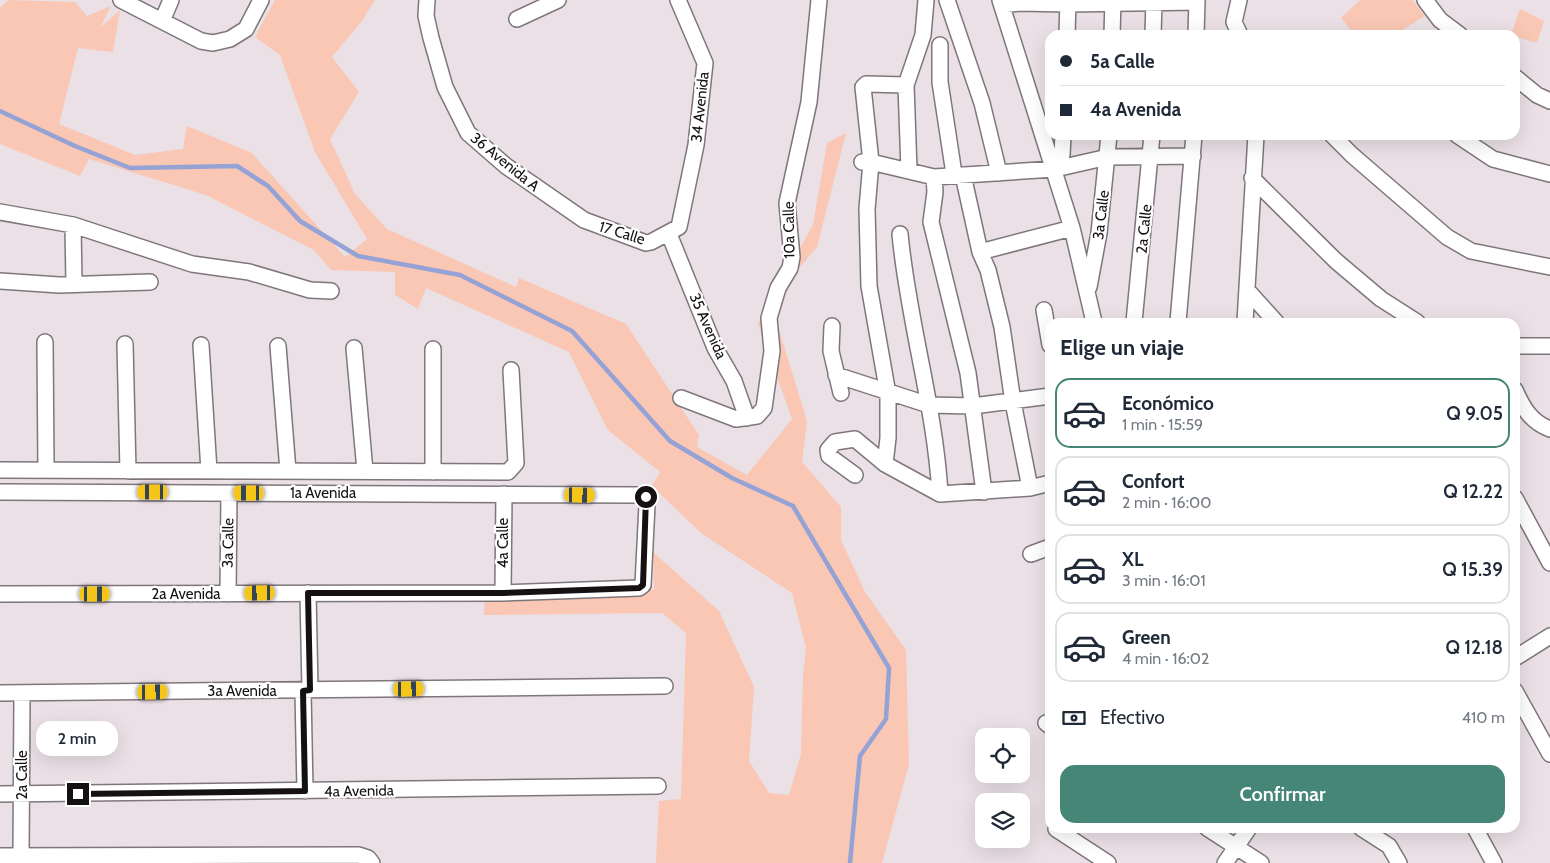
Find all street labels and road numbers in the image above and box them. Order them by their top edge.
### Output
street label: 34 Avenida [687,70,713,143]
street label: 36 Avenida A [467,129,544,196]
street label: 3a Calle [1089,189,1113,241]
street label: 10a Calle [779,201,798,259]
street label: 2a Calle [1132,203,1156,255]
street label: 17 Calle [597,218,647,249]
street label: 35 Avenida [685,290,731,363]
street label: 1a Avenida [290,484,357,502]
street label: 4a Calle [494,517,512,568]
street label: 3a Calle [219,518,237,568]
street label: 2a Avenida [151,585,221,603]
street label: 3a Avenida [207,682,278,700]
street label: 2a Calle [13,750,31,800]
street label: 4a Avenida [324,781,395,801]

